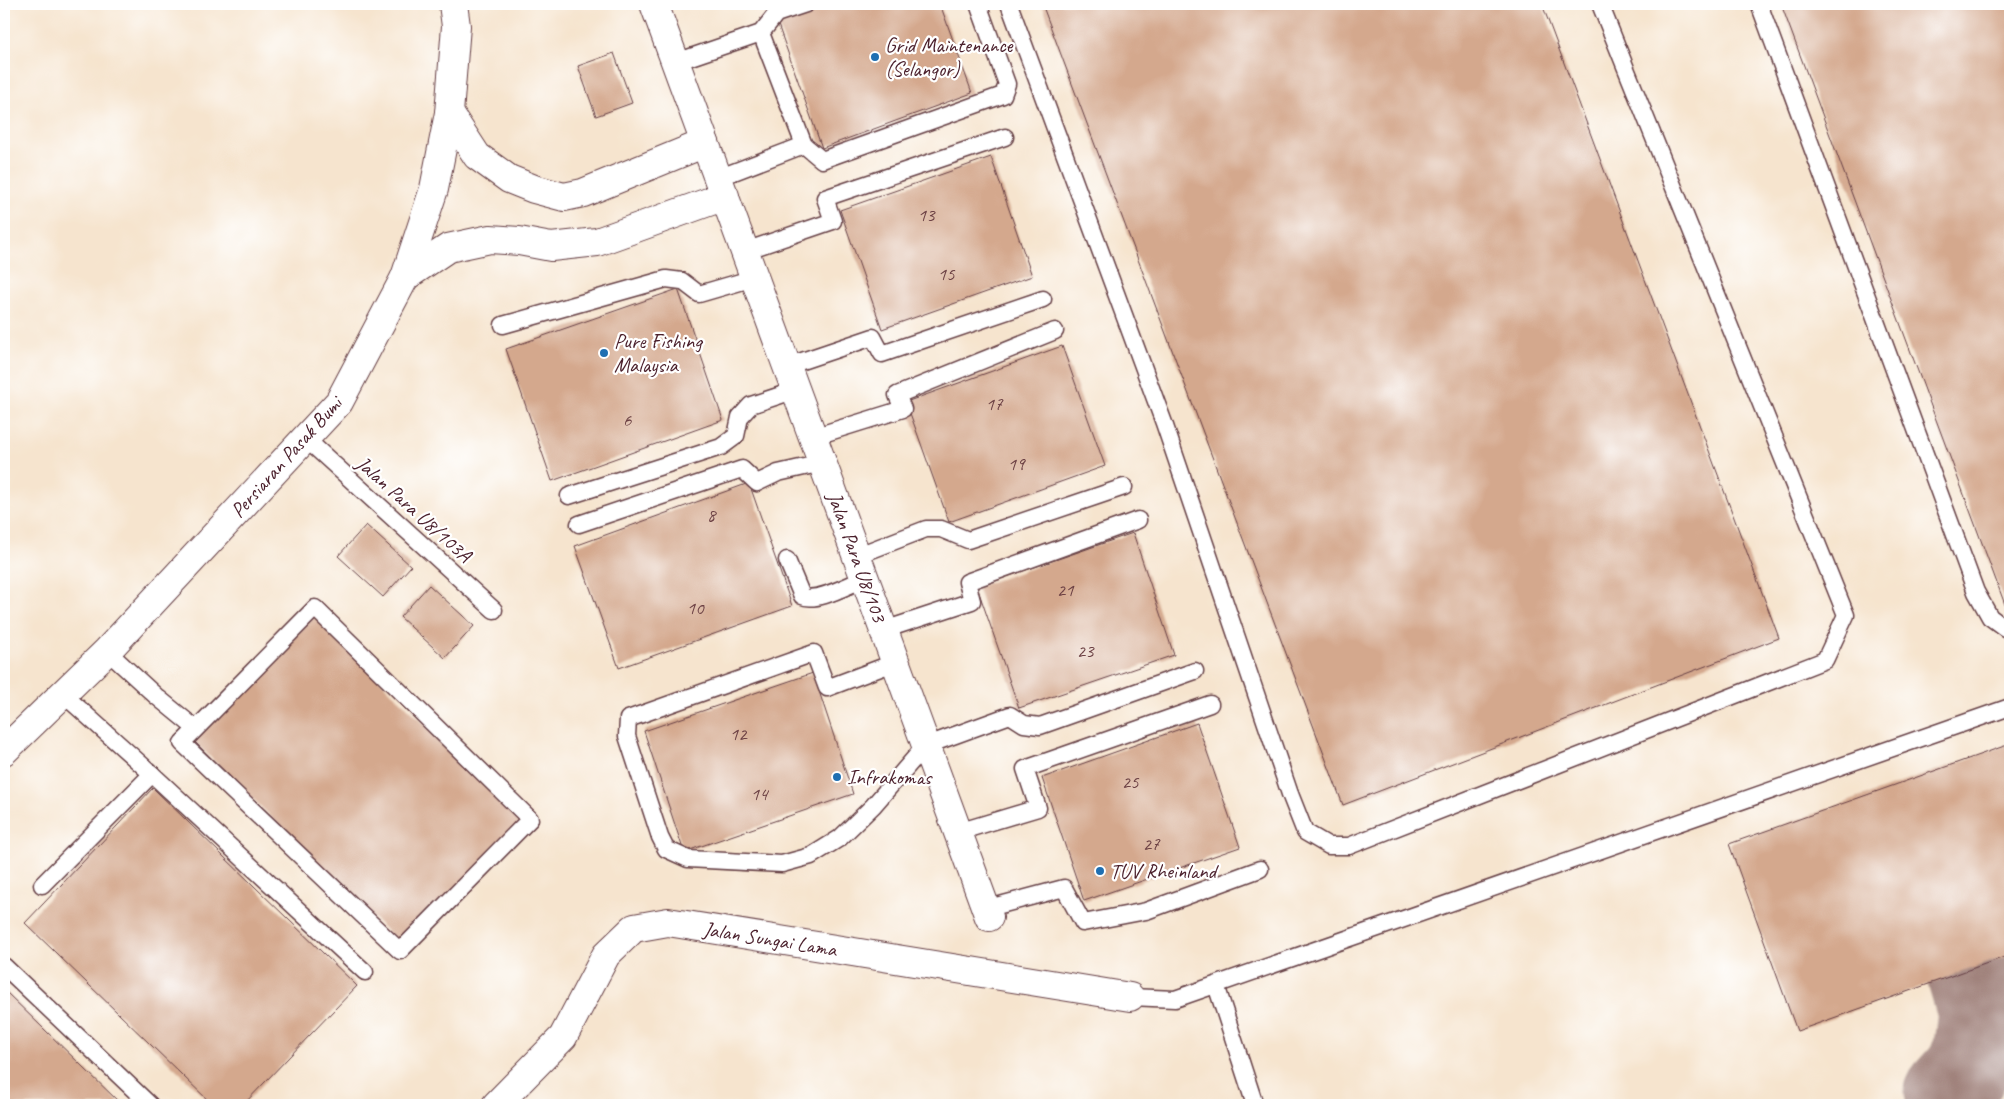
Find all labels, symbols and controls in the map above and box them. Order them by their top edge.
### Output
place label: Grid Maintenance (Selangor) [885,32,1014,82]
marker: Grid Maintenance (Selangor) [869,51,881,63]
house number: 13 [917,203,936,227]
house number: 15 [937,262,956,286]
place label: Pure Fishing Malaysia [614,328,703,378]
marker: Pure Fishing Malaysia [598,347,610,359]
street label: Persiaran Pasak Bumi [225,389,349,523]
house number: 17 [985,392,1004,416]
house number: 6 [623,408,633,432]
street label: Jalan Para U8/103A [350,450,478,569]
house number: 19 [1007,452,1026,476]
street label: Jalan Para U8/103 [821,488,893,627]
house number: 8 [707,503,718,527]
house number: 21 [1056,578,1075,602]
house number: 10 [686,596,705,620]
house number: 23 [1076,639,1095,663]
house number: 12 [729,722,748,746]
place label: Infrakomas [847,764,933,790]
house number: 25 [1121,770,1140,794]
marker: Infrakomas [831,771,843,783]
house number: 14 [750,782,770,806]
house number: 27 [1142,832,1161,856]
place label: TUV Rheinland [1110,858,1220,884]
marker: TUV Rheinland [1094,865,1106,877]
street label: Jalan Sungai Lama [701,915,840,963]

